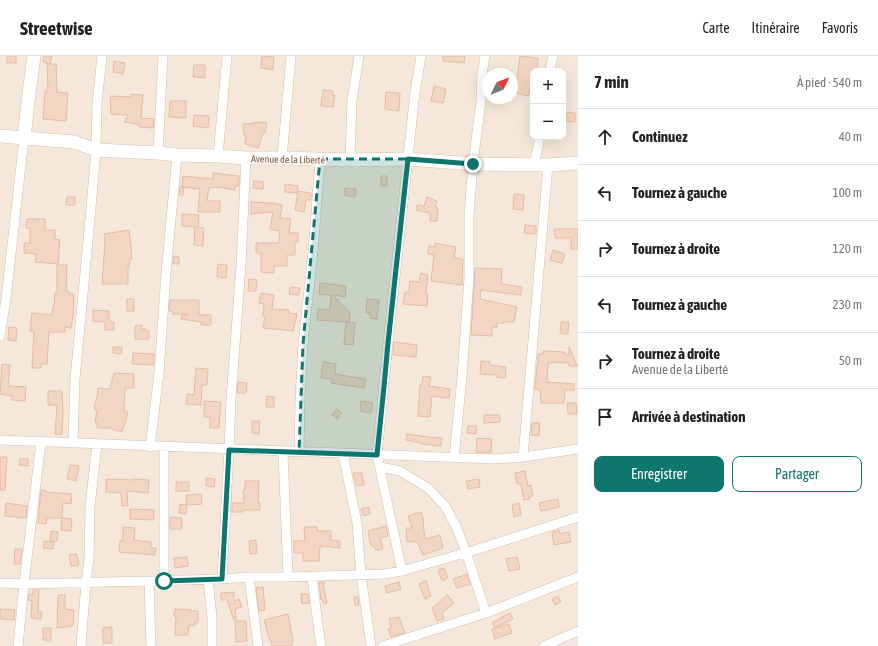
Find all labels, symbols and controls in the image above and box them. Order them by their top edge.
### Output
text: Streetwise [20,17,93,39]
text: Carte [703,20,730,36]
text: Itinéraire [752,20,800,36]
text: Favoris [822,20,858,36]
north arrow [482,68,518,104]
map controls [530,68,566,140]
button: + [530,68,566,104]
text: 7 min [594,72,629,92]
text: À pied · 540 m [797,75,862,90]
button: − [530,104,566,140]
icon: ahead [594,126,616,148]
text: Continuez [632,128,688,145]
text: 40 m [839,129,862,144]
street label: Avenue de la Liberté [251,153,326,166]
route end [464,155,482,173]
icon: left [594,182,616,204]
text: Tournez à gauche [632,184,727,201]
text: 100 m [833,185,862,200]
icon: right [594,238,616,260]
text: Tournez à droite [632,240,720,257]
text: 120 m [833,241,862,256]
icon: left [594,294,616,316]
text: Tournez à gauche [632,296,727,313]
text: 230 m [833,297,862,312]
text: Tournez à droite [632,345,720,362]
icon: right [594,350,616,372]
text: 50 m [839,353,862,368]
text: Avenue de la Liberté [632,362,728,377]
icon: arrive [594,406,616,428]
text: Arrivée à destination [632,408,746,425]
button: Enregistrer [594,456,724,492]
button: Partager [732,456,862,492]
route start [155,572,173,590]

